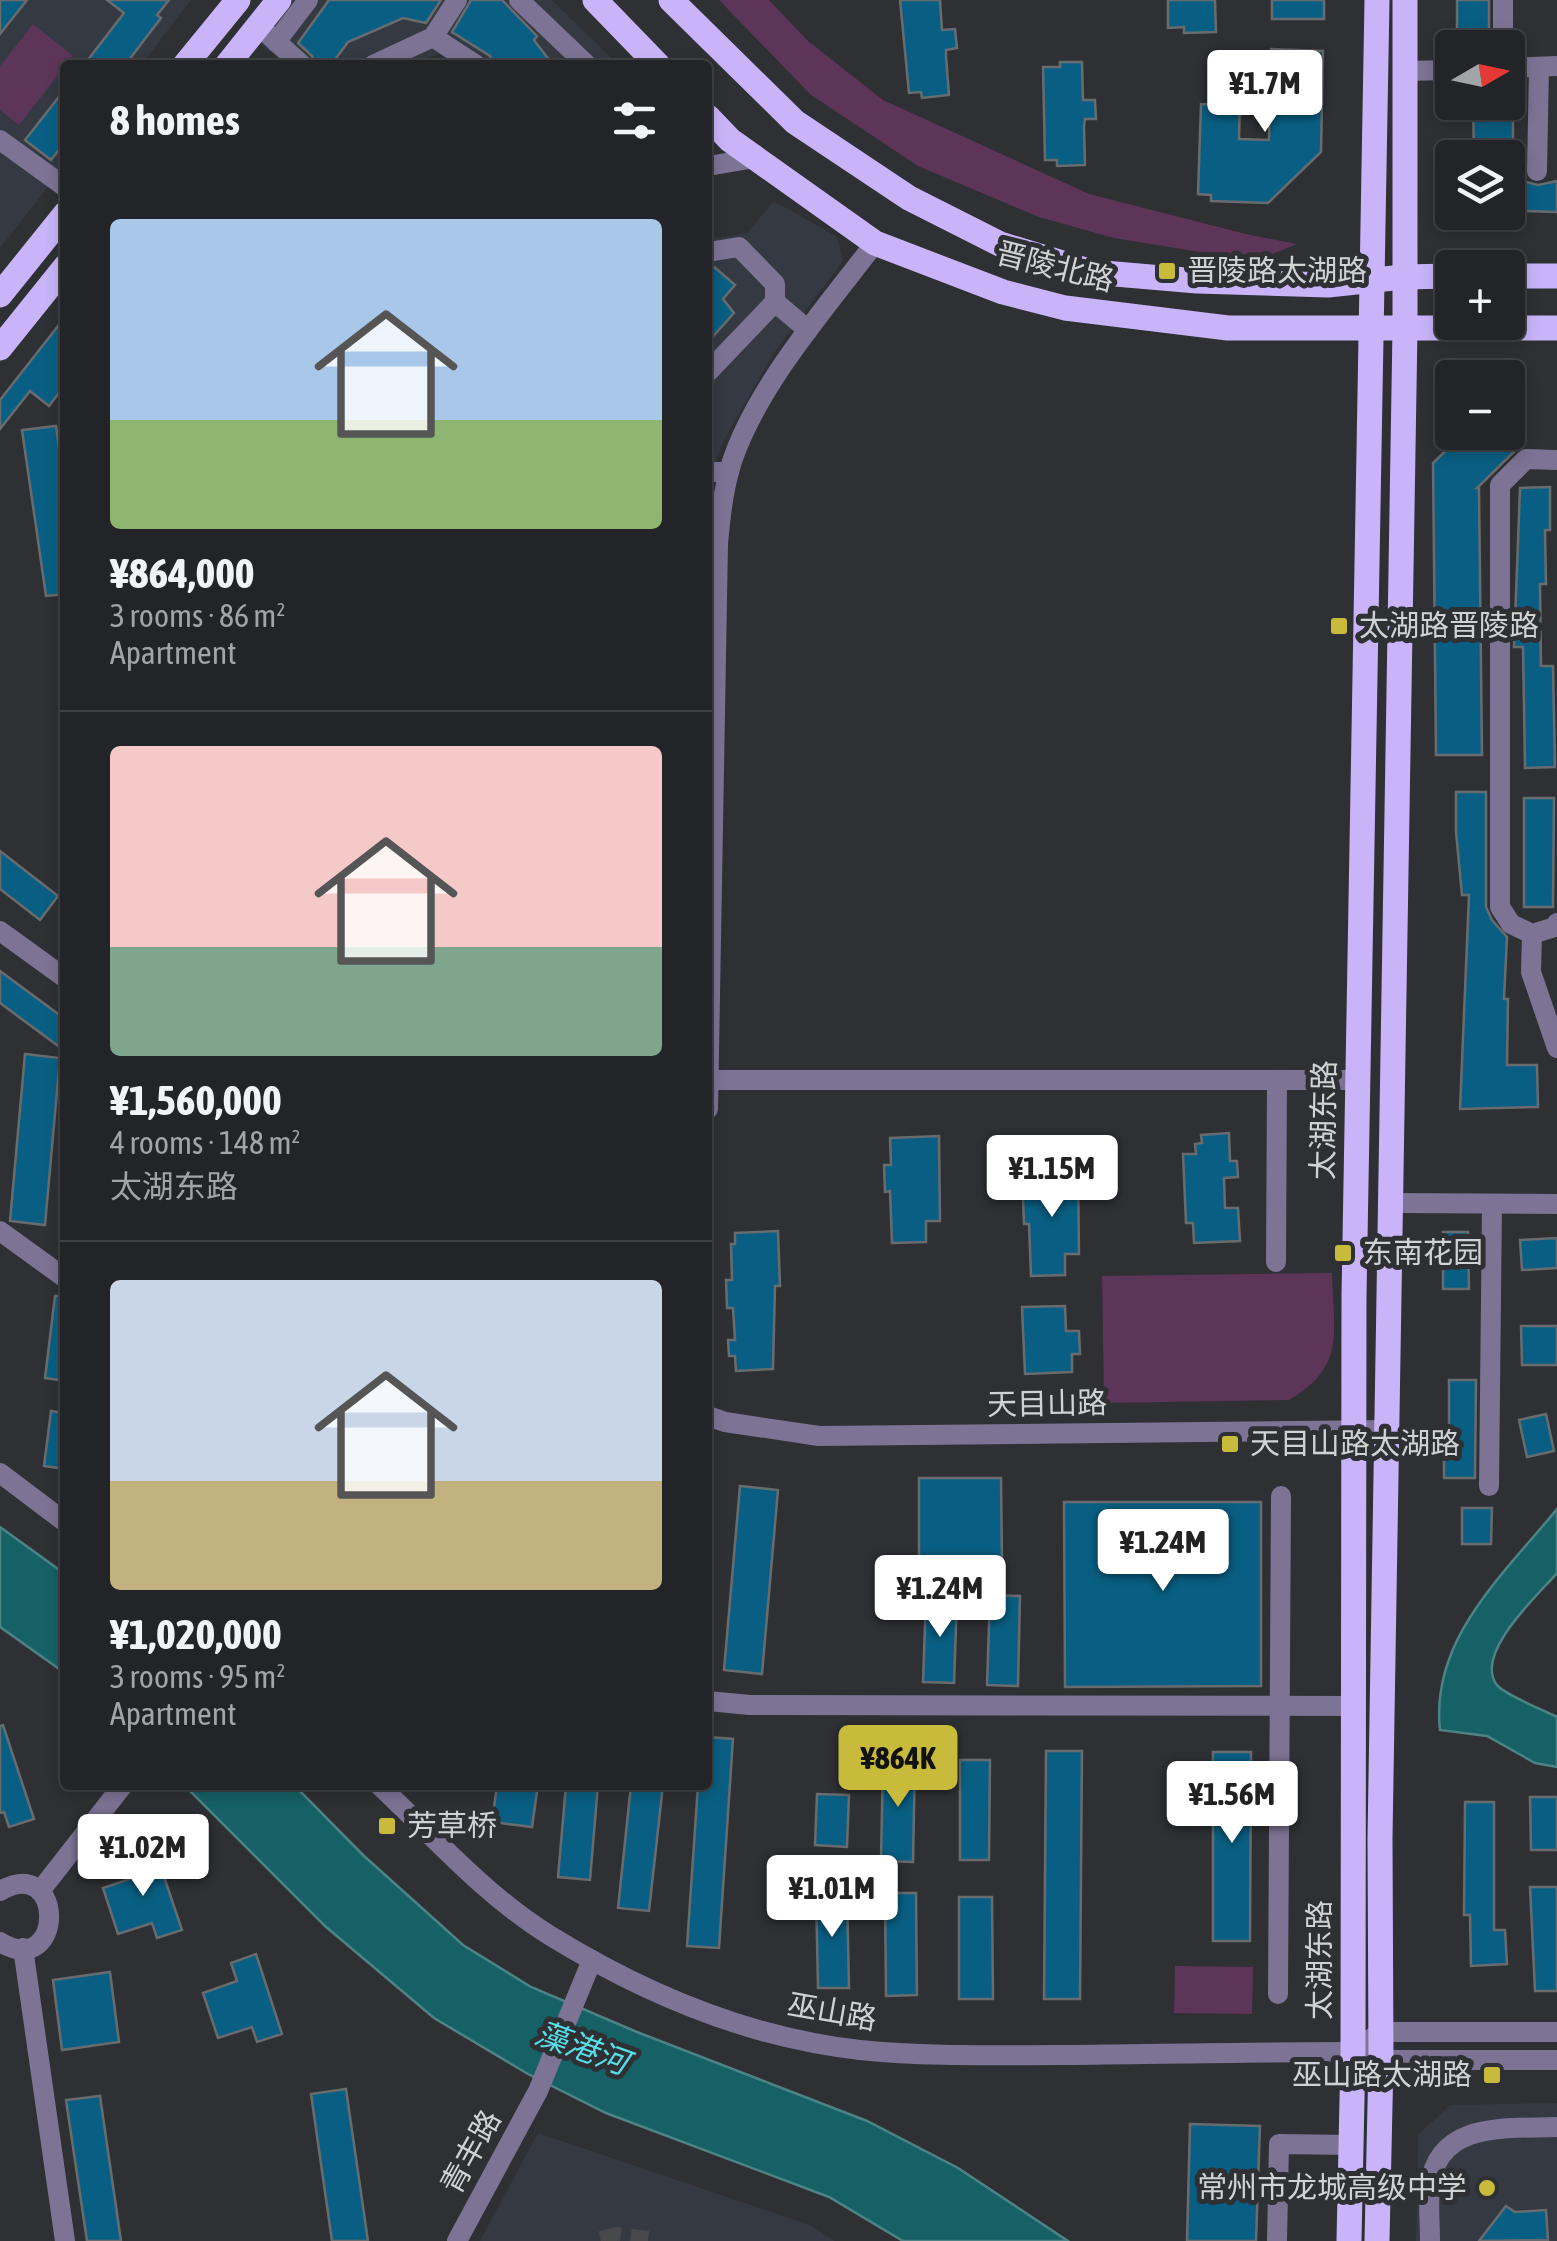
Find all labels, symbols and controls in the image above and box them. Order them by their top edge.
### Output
north arrow [1435,30,1525,120]
map controls [1435,30,1525,450]
pin: ¥1.7M [1195,50,1335,135]
text: ¥1.7M [1229,64,1301,101]
icon: filters [607,93,662,148]
text: 8 homes [110,96,240,144]
button: layers [1435,140,1525,230]
street label: 晋陵北路 [993,235,1118,297]
button: + [1435,250,1525,340]
place label: 晋陵路太湖路 [1187,253,1367,287]
marker: 晋陵路太湖路 [1156,260,1178,282]
icon: home [296,284,476,464]
button: − [1435,360,1525,450]
text: ¥864,000 [110,549,255,597]
text: 3 rooms · 86 m² [110,597,285,634]
place label: 太湖路晋陵路 [1359,608,1539,642]
marker: 太湖路晋陵路 [1328,615,1350,637]
text: Apartment [110,634,236,671]
icon: home [296,811,476,991]
street label: 太湖东路 [1305,1060,1341,1180]
text: ¥1,560,000 [110,1076,282,1124]
text: 4 rooms · 148 m² [110,1124,300,1161]
pin: ¥1.15M [971,1135,1133,1220]
text: ¥1.15M [1009,1149,1095,1186]
text: 太湖东路 [110,1168,238,1205]
place label: 东南花园 [1363,1235,1483,1269]
marker: 东南花园 [1332,1242,1354,1264]
icon: home [296,1345,476,1525]
street label: 天目山路 [987,1385,1107,1421]
place label: 天目山路太湖路 [1250,1426,1460,1460]
marker: 天目山路太湖路 [1219,1433,1241,1455]
pin: ¥1.24M [1082,1509,1244,1594]
text: ¥1.24M [1120,1523,1206,1560]
pin: ¥1.24M [859,1555,1021,1640]
text: ¥1.24M [897,1569,983,1606]
text: ¥1,020,000 [110,1610,282,1658]
text: 3 rooms · 95 m² [110,1658,285,1695]
text: Apartment [110,1695,236,1732]
pin: ¥864K [828,1725,968,1810]
text: ¥864K [860,1739,936,1776]
pin: ¥1.56M [1151,1761,1313,1846]
text: ¥1.56M [1189,1775,1275,1812]
place label: 芳草桥 [407,1808,497,1842]
pin: ¥1.02M [62,1814,224,1899]
marker: 芳草桥 [376,1815,398,1837]
text: ¥1.02M [100,1828,186,1865]
pin: ¥1.01M [751,1855,913,1940]
text: ¥1.01M [789,1869,875,1906]
street label: 太湖东路 [1302,1900,1336,2020]
street label: 巫山路 [785,1986,879,2036]
water label: 藻港河 [531,2014,639,2083]
place label: 巫山路太湖路 [1292,2057,1472,2091]
marker: 巫山路太湖路 [1481,2064,1503,2086]
street label: 青丰路 [433,2104,507,2199]
place label: 常州市龙城高级中学 [1197,2170,1467,2204]
marker: 常州市龙城高级中学 [1476,2177,1498,2199]

